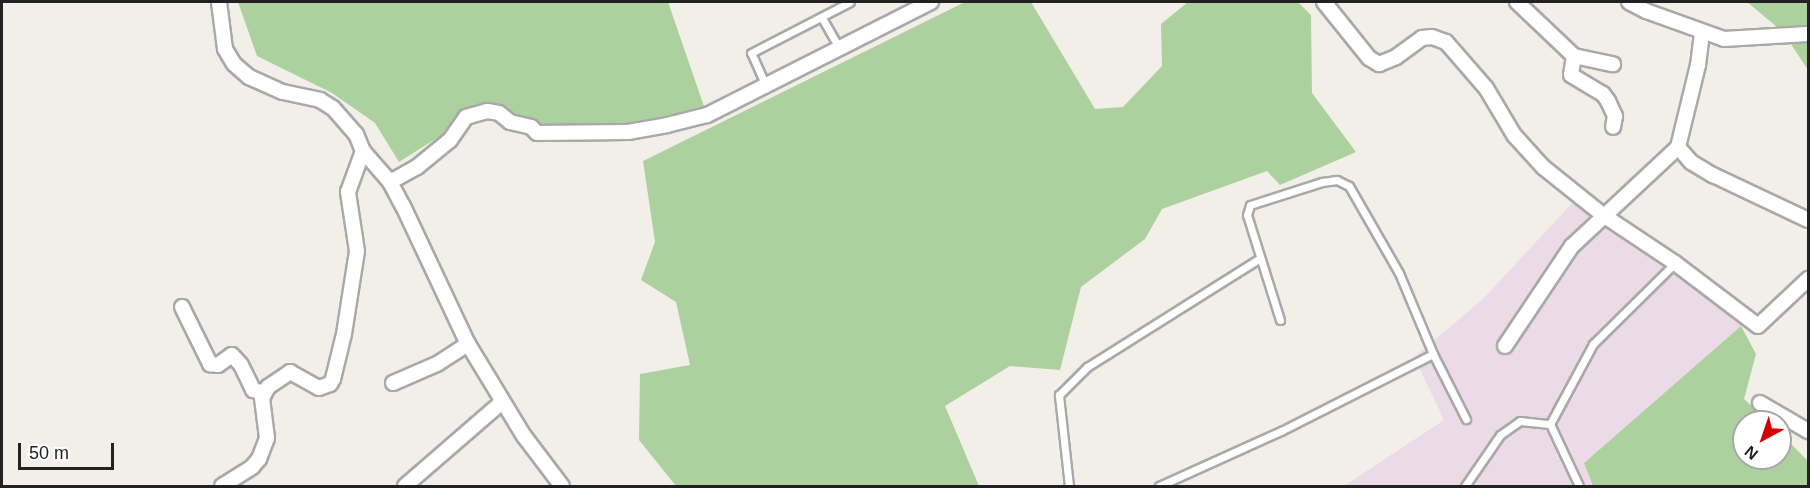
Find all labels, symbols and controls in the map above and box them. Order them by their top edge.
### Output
north arrow [1732,410,1792,470]
scale bar [21,431,117,469]
text: N [1742,442,1761,463]
text: 50 m [29,443,69,463]

